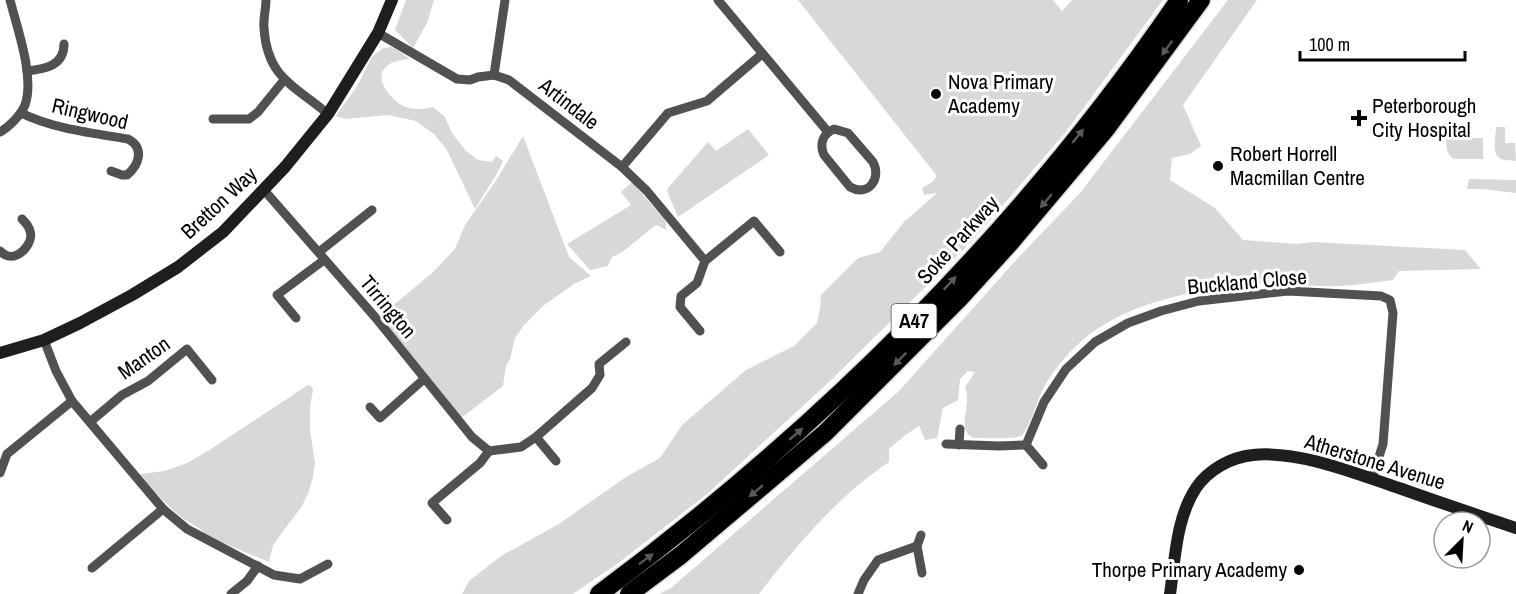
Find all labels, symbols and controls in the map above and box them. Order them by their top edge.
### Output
scale bar [1300,24,1465,62]
text: 100 m [1309,32,1350,57]
one-way arrow [1161,39,1173,55]
place label: Nova Primary Academy [947,67,1054,120]
street label: Artindale [532,70,605,136]
marker: Nova Primary Academy [929,87,943,101]
street label: Ringwood [49,91,131,136]
place label: Peterborough City Hospital [1372,91,1476,144]
marker: Peterborough City Hospital [1350,109,1368,127]
one-way arrow [1071,128,1084,144]
place label: Robert Horrell Macmillan Centre [1230,139,1365,192]
marker: Robert Horrell Macmillan Centre [1211,159,1225,173]
street label: Bretton Way [174,160,263,245]
street label: Soke Parkway [910,189,1005,290]
one-way arrow [1040,193,1053,209]
street label: Buckland Close [1186,262,1308,301]
street label: Tirrington [353,269,423,344]
one-way arrow [942,276,956,290]
road number: A47 [892,304,936,338]
street label: Manton [112,329,176,386]
one-way arrow [893,352,907,367]
street label: Atherstone Avenue [1300,426,1449,497]
one-way arrow [788,428,803,441]
one-way arrow [749,484,764,497]
north arrow [1432,510,1492,570]
text: N [1459,514,1477,538]
one-way arrow [638,553,654,565]
place label: Thorpe Primary Academy [1092,555,1287,584]
marker: Thorpe Primary Academy [1292,563,1306,577]

